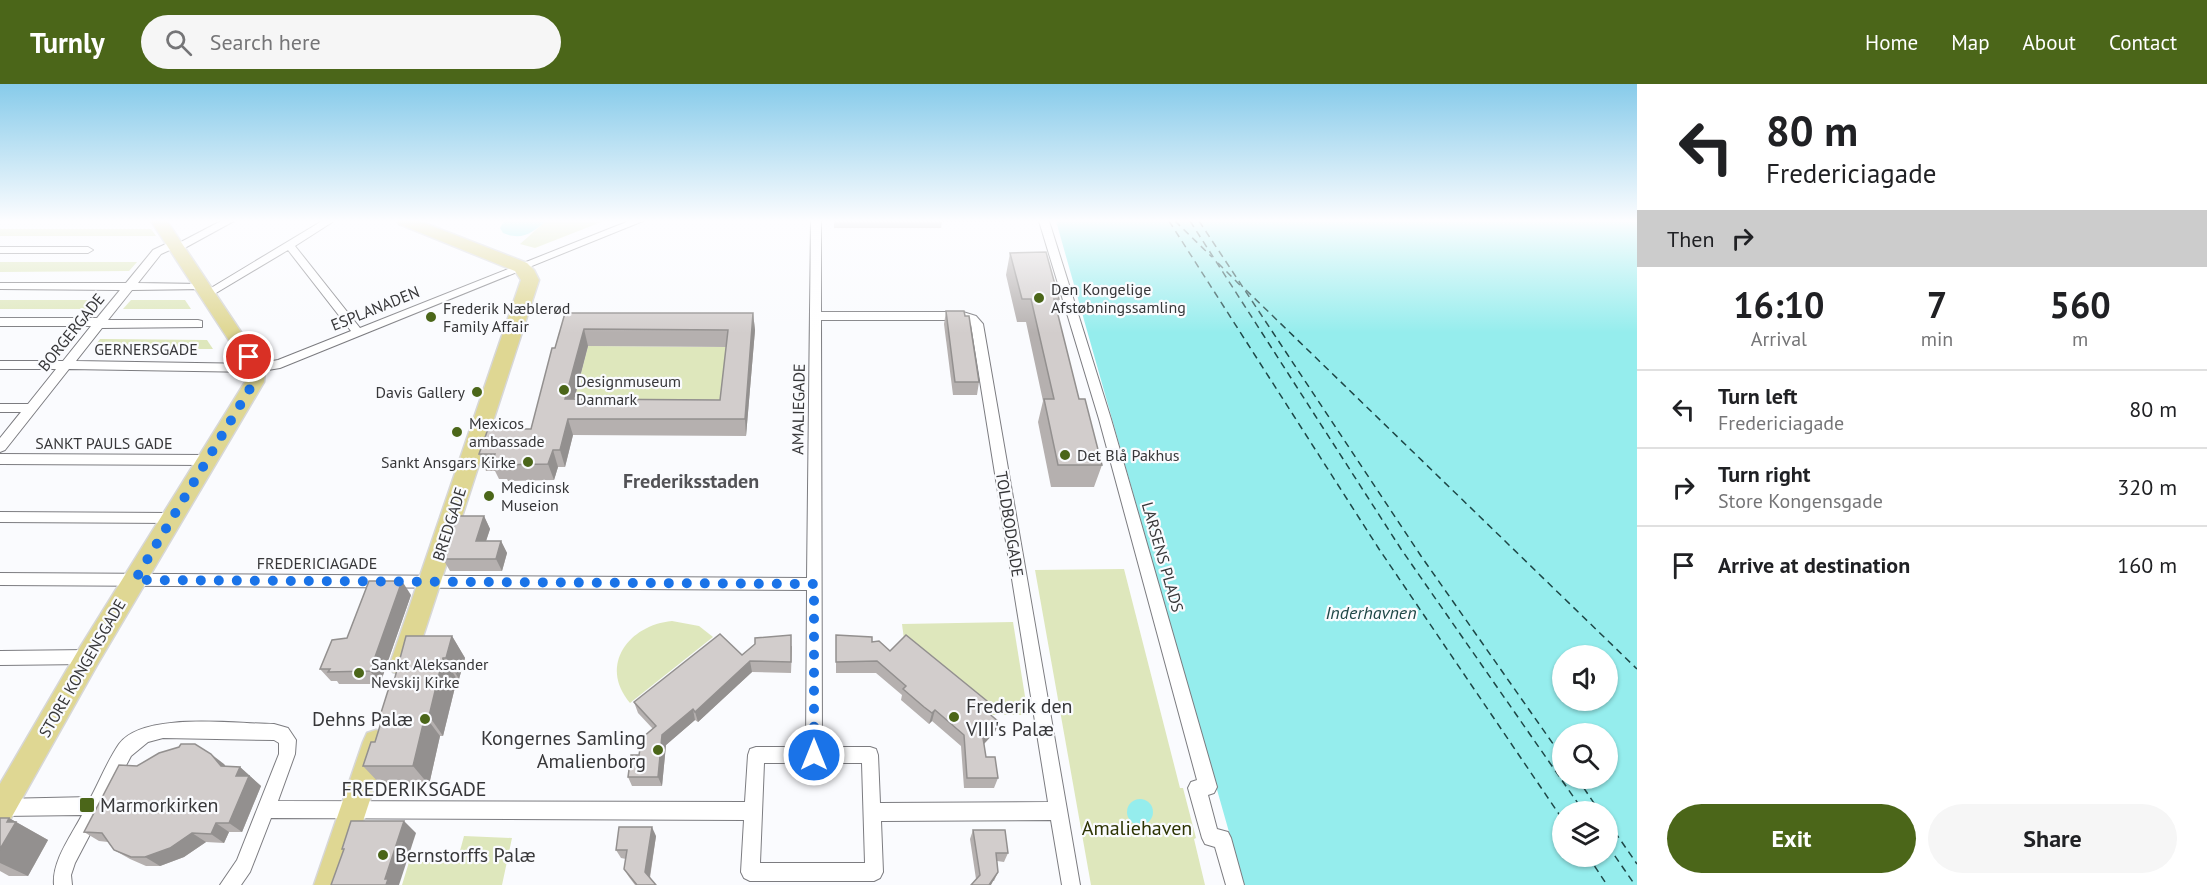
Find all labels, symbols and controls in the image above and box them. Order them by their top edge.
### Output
search box [141,15,561,69]
text: Turnly [30,24,105,61]
icon: search [162,26,195,59]
text: Search here [210,28,321,56]
text: Home [1865,29,1918,56]
text: Map [1951,29,1990,56]
text: About [2023,29,2076,56]
text: Contact [2109,29,2177,56]
text: 80 m [1766,103,1858,158]
icon: left [1667,108,1745,186]
text: Fredericiagade [1766,156,1936,190]
icon: right [1726,222,1759,255]
text: Then [1667,225,1714,253]
place label: Den Kongelige Afstøbningssamling [1051,279,1186,317]
street label: ESPLANADEN [328,281,422,335]
text: 16:10 [1733,281,1825,328]
text: 7 [1927,281,1947,328]
text: 560 [2050,281,2111,328]
street label: BORGERGADE [33,289,109,375]
marker: Den Kongelige Afstøbningssamling [1032,291,1046,305]
place label: Frederik Næblerød Family Affair [443,298,570,336]
marker: Frederik Næblerød Family Affair [424,310,438,324]
text: Arrival [1751,326,1807,352]
text: min [1921,326,1953,352]
text: m [2072,326,2088,352]
pin [223,331,274,382]
street label: GERNERSGADE [94,339,198,359]
icon: arrive [232,340,265,373]
street label: AMALIEGADE [787,363,809,455]
place label: Designmuseum Danmark [576,371,681,409]
place label: Davis Gallery [375,382,466,402]
text: Turn left [1718,382,1798,410]
marker: Designmuseum Danmark [557,383,571,397]
marker: Davis Gallery [470,385,484,399]
icon: left [1667,393,1700,426]
text: 80 m [2129,395,2177,423]
text: Fredericiagade [1718,410,1844,436]
place label: Mexicos ambassade [469,413,545,451]
marker: Mexicos ambassade [450,425,464,439]
street label: SANKT PAULS GADE [35,433,173,453]
place label: Det Blå Pakhus [1077,445,1180,465]
marker: Det Blå Pakhus [1058,448,1072,462]
place label: Sankt Ansgars Kirke [381,452,516,472]
marker: Sankt Ansgars Kirke [521,455,535,469]
text: Turn right [1718,460,1810,488]
district label: Frederiksstaden [623,468,759,494]
street label: TOLDBODGADE [992,470,1028,578]
icon: right [1667,471,1700,504]
text: 320 m [2117,473,2177,501]
place label: Medicinsk Museion [501,477,570,515]
street label: BREDGADE [428,485,470,563]
text: Store Kongensgade [1718,488,1883,514]
marker: Medicinsk Museion [482,489,496,503]
street label: LARSENS PLADS [1138,500,1188,614]
icon: arrive [1667,549,1700,582]
text: Arrive at destination [1718,551,1910,579]
text: 160 m [2117,551,2177,579]
street label: FREDERICIAGADE [257,553,377,573]
street label: STORE KONGENSGADE [34,595,130,741]
water label: Inderhavnen [1325,601,1417,624]
map controls [1552,645,1618,867]
button: sound [1552,645,1618,711]
place label: Sankt Aleksander Nevskij Kirke [371,654,489,692]
marker: Sankt Aleksander Nevskij Kirke [352,666,366,680]
place label: Frederik den VIII's Palæ [965,693,1073,742]
place label: Dehns Palæ [312,706,413,732]
marker: Frederik den VIII's Palæ [947,710,961,724]
marker: Dehns Palæ [418,712,432,726]
position arrow [782,723,846,787]
button: search [1552,723,1618,789]
place label: Kongernes Samling Amalienborg [481,725,646,774]
marker: Kongernes Samling Amalienborg [651,743,665,757]
street label: FREDERIKSGADE [341,776,487,802]
place label: Marmorkirken [100,792,218,818]
marker: Marmorkirken [78,796,96,814]
button: layers [1552,801,1618,867]
button: Exit [1667,804,1916,873]
button: Share [1928,804,2177,873]
park label: Amaliehaven [1082,815,1192,841]
place label: Bernstorffs Palæ [395,842,536,868]
marker: Bernstorffs Palæ [376,848,390,862]

